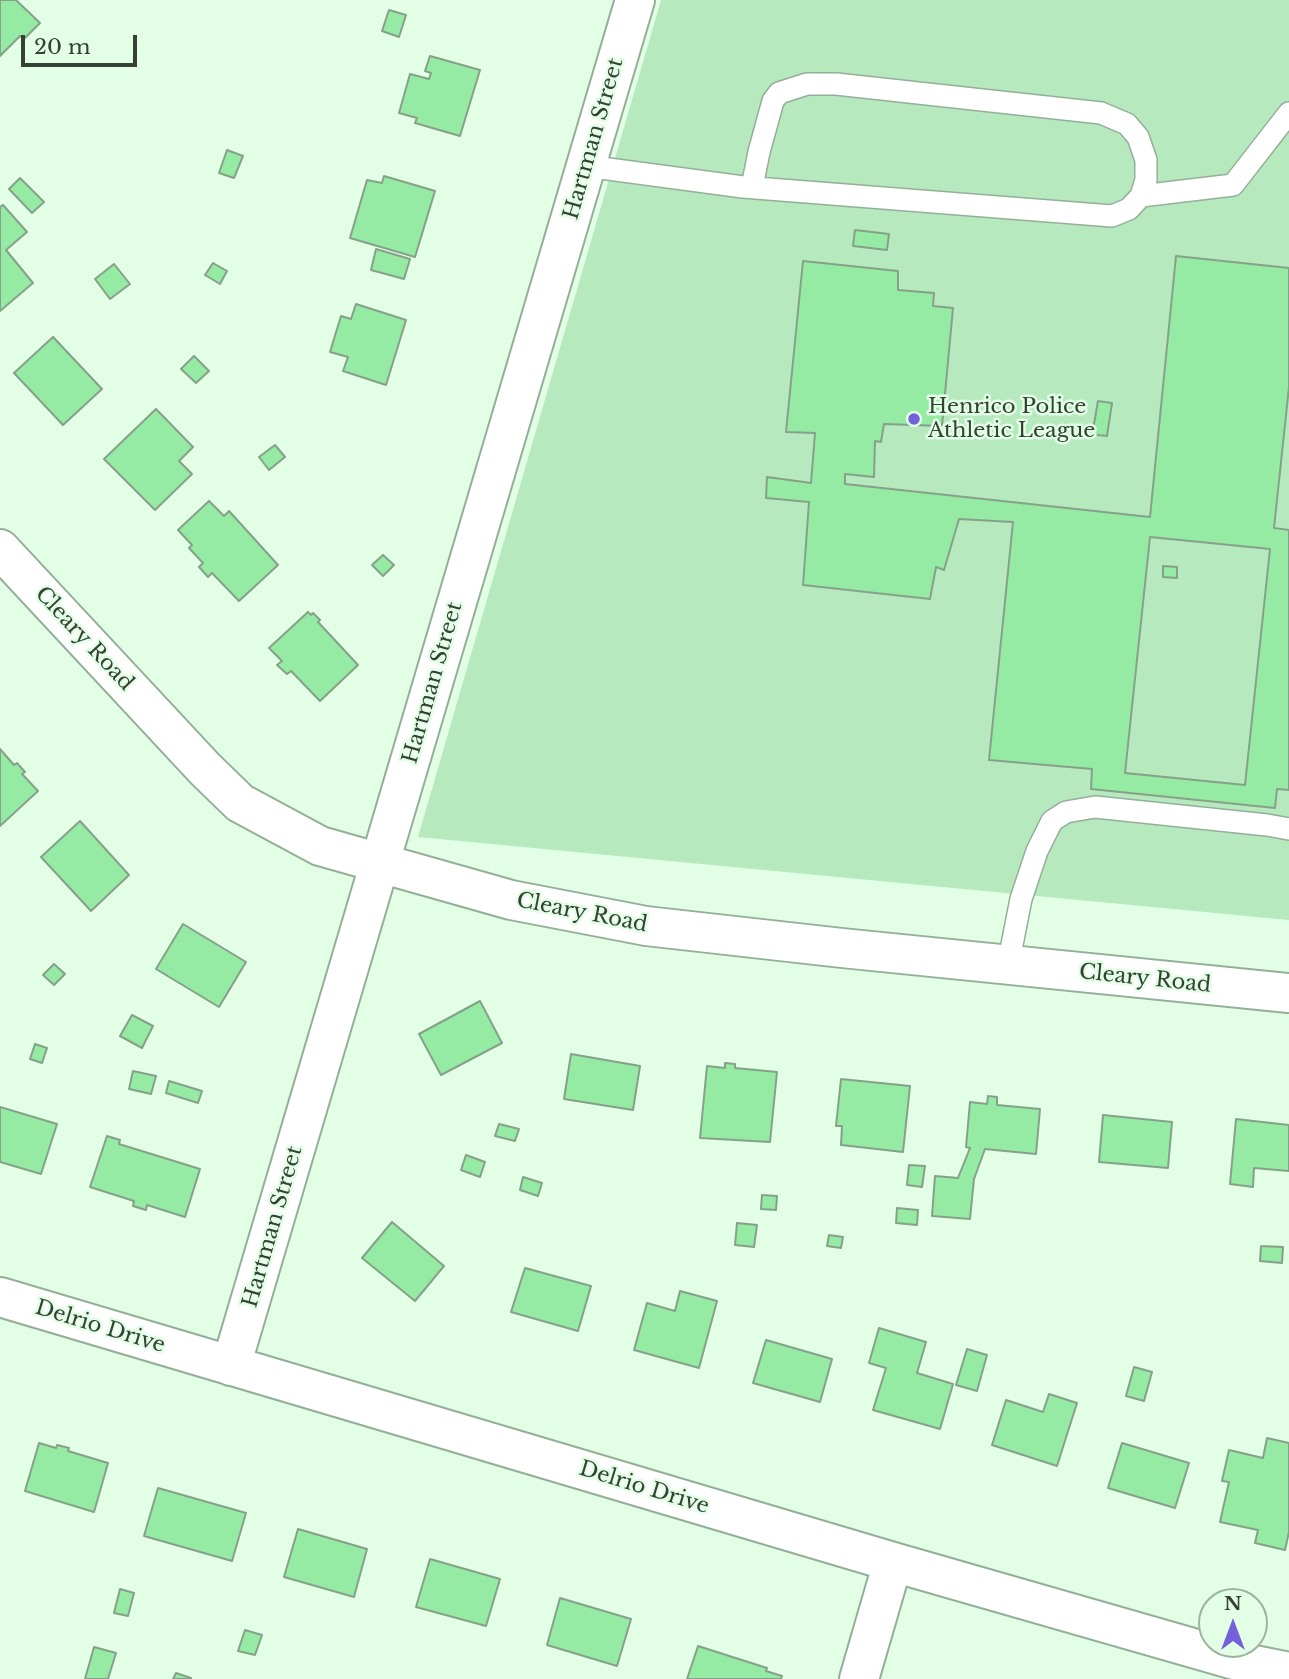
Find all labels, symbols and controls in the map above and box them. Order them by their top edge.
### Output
scale bar [24,21,140,65]
text: 20 m [34,34,91,60]
street label: Hartman Street [559,55,629,223]
place label: Henrico Police Athletic League [928,394,1095,444]
marker: Henrico Police Athletic League [906,411,922,427]
street label: Cleary Road [30,582,138,696]
street label: Hartman Street [398,599,468,767]
street label: Cleary Road [514,888,650,938]
street label: Cleary Road [1078,960,1212,998]
street label: Hartman Street [238,1143,308,1311]
street label: Delrio Drive [32,1295,168,1359]
street label: Delrio Drive [576,1456,712,1520]
north arrow [1198,1588,1268,1658]
text: N [1224,1592,1242,1615]

